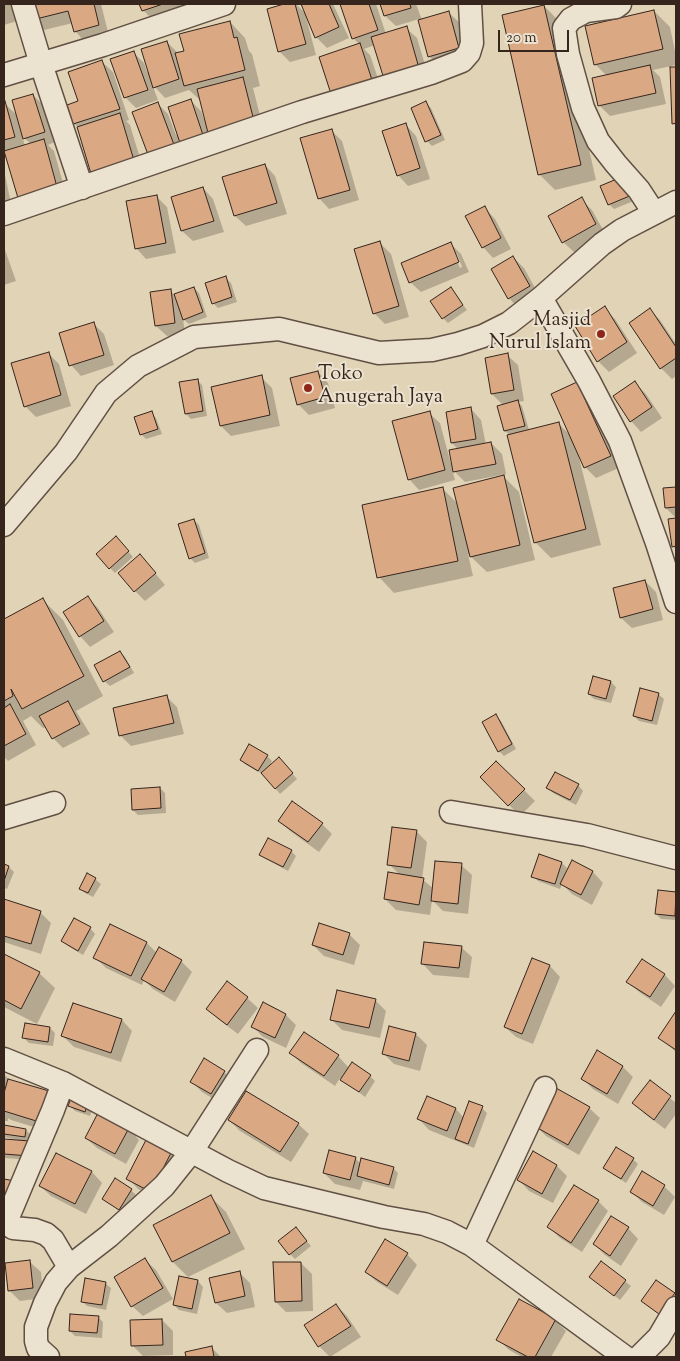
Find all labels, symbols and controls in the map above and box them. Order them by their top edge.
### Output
scale bar [500,20,571,52]
text: 20 m [506,28,537,49]
place label: Masjid Nurul Islam [489,310,591,357]
marker: Masjid Nurul Islam [595,328,607,340]
place label: Toko Anugerah Jaya [318,364,443,411]
marker: Toko Anugerah Jaya [302,382,314,394]

